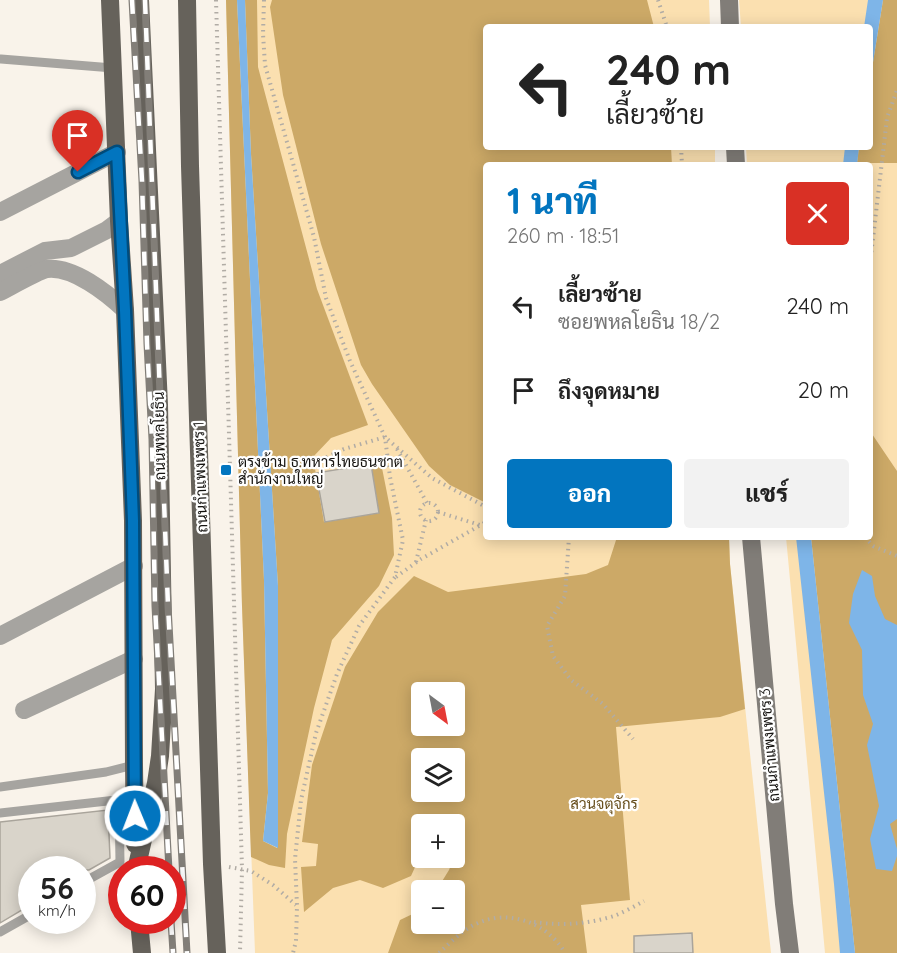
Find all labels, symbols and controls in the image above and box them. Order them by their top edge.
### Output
text: 240 m [606,43,731,96]
icon: left [507,48,585,126]
text: เลี้ยวซ้าย [606,97,704,131]
pin [52,110,103,172]
icon: arrive [61,119,94,152]
text: 1 นาที [507,178,598,223]
button: close [786,182,849,245]
text: 260 m · 18:51 [507,223,620,248]
text: เลี้ยวซ้าย [558,280,642,308]
icon: left [507,290,540,323]
text: 240 m [786,292,849,320]
text: ซอยพหลโยธิน 18/2 [558,309,720,334]
icon: arrive [507,374,540,407]
text: 20 m [798,376,849,404]
text: ถึงจุดหมาย [558,377,660,405]
street label: ถนนพหลโยธิน [149,391,169,481]
street label: ถนนกำแพงเพชร 1 [189,421,211,533]
place label: ตรงข้าม ธ.ทหารไทยธนชาต สำนักงานใหญ่ [238,452,403,488]
button: ออก [507,459,672,528]
button: แชร์ [684,459,849,528]
marker: ตรงข้าม ธ.ทหารไทยธนชาต สำนักงานใหญ่ [219,463,233,477]
north arrow [411,682,465,736]
map controls [411,682,465,934]
street label: ถนนกำแพงเพชร 3 [755,687,783,803]
button: layers [411,748,465,802]
position arrow [103,784,167,848]
park label: สวนจตุจักร [570,794,638,815]
button: + [411,814,465,868]
speed limit sign: 60 [108,856,186,934]
text: 56 [40,869,74,907]
button: − [411,880,465,934]
text: km/h [38,901,76,920]

